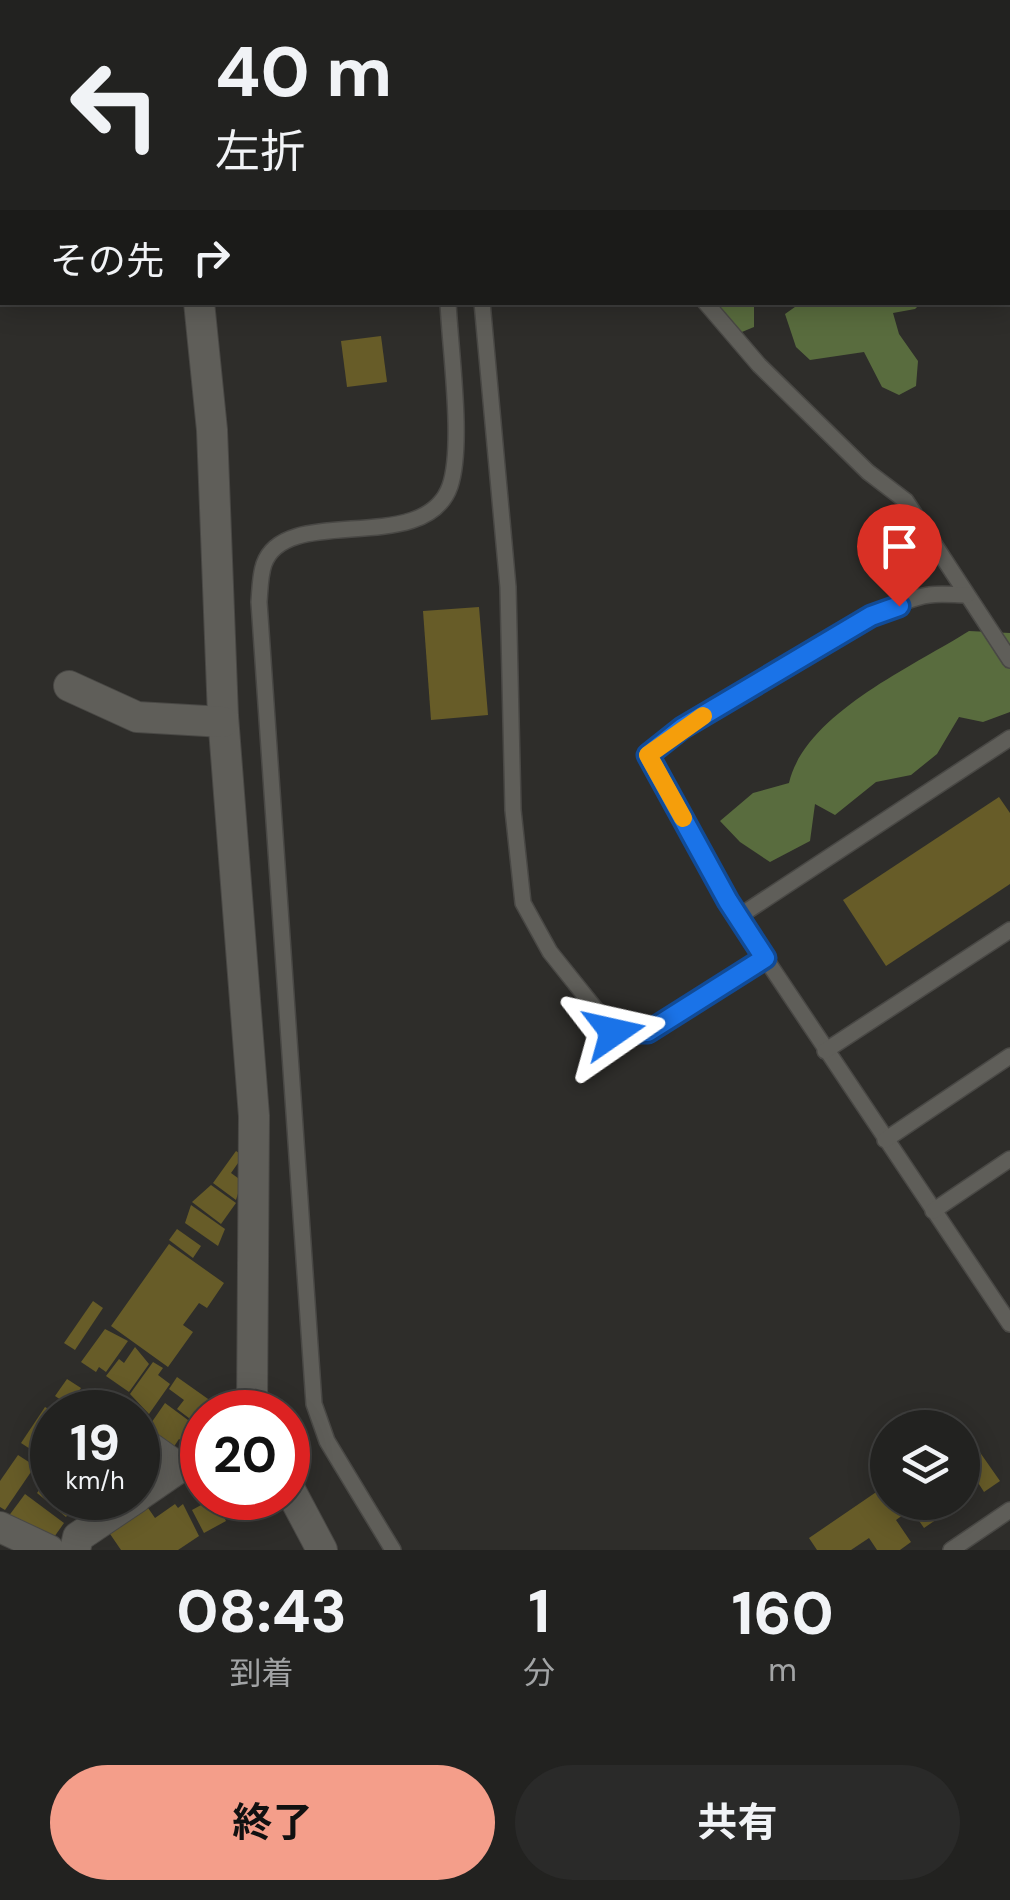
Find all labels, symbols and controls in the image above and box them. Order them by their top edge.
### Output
text: 40 m [215,27,392,118]
icon: left [50,40,180,170]
text: 左折 [215,122,305,181]
icon: right [184,230,239,285]
text: その先 [50,236,164,286]
pin [857,504,942,607]
icon: arrive [872,519,927,574]
position arrow [562,980,666,1084]
speed limit sign: 20 [180,1390,310,1520]
text: 19 [70,1410,120,1476]
map controls [870,1410,980,1520]
button: layers [870,1410,980,1520]
text: km/h [65,1464,125,1497]
text: 08:43 [176,1572,347,1651]
text: 1 [528,1572,550,1651]
text: 160 [732,1574,834,1653]
text: m [768,1649,797,1691]
text: 到着 [230,1652,294,1694]
text: 分 [523,1652,555,1694]
button: 終了 [50,1765,495,1880]
button: 共有 [515,1765,960,1880]

